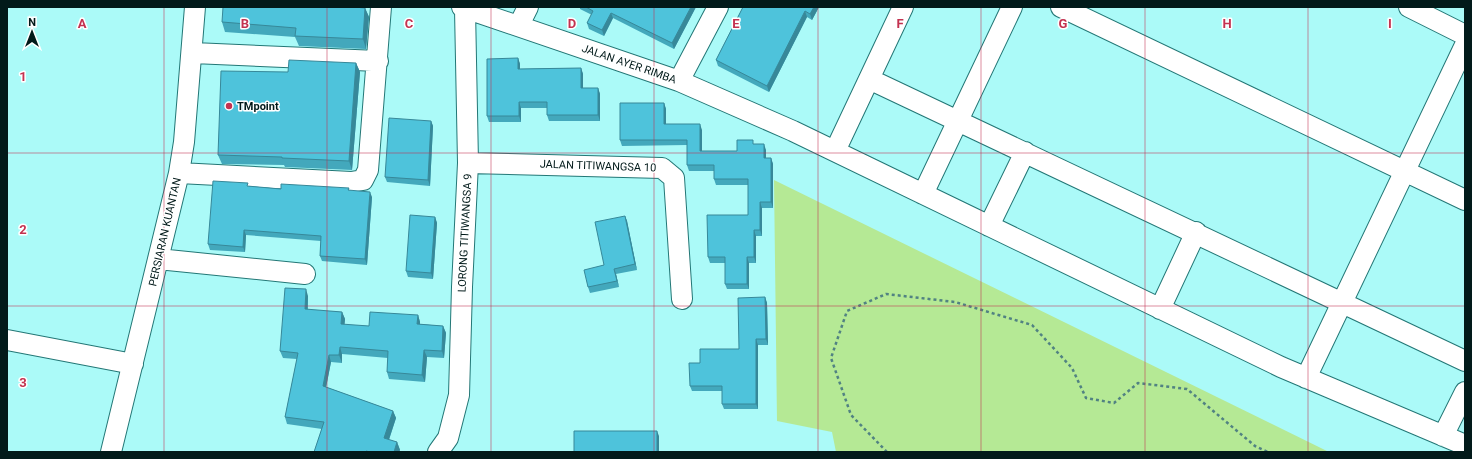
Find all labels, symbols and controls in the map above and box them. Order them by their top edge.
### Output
north arrow [12,12,52,52]
text: N [28,16,36,29]
text: A [78,16,87,31]
text: B [241,16,249,31]
text: C [405,16,414,31]
text: D [568,16,576,31]
text: E [732,16,740,31]
text: F [896,16,904,31]
text: G [1059,16,1068,31]
text: H [1222,16,1232,31]
text: I [1388,16,1392,31]
street label: JALAN AYER RIMBA [580,42,679,87]
text: 1 [19,69,27,84]
place label: TMpoint [237,100,279,113]
marker: TMpoint [224,101,234,111]
street label: JALAN TITIWANGSA 10 [540,157,656,175]
street label: LORONG TITIWANGSA 9 [455,173,475,293]
street label: PERSIARAN KUANTAN [146,176,184,288]
text: 2 [19,222,27,237]
text: 3 [19,375,27,390]

